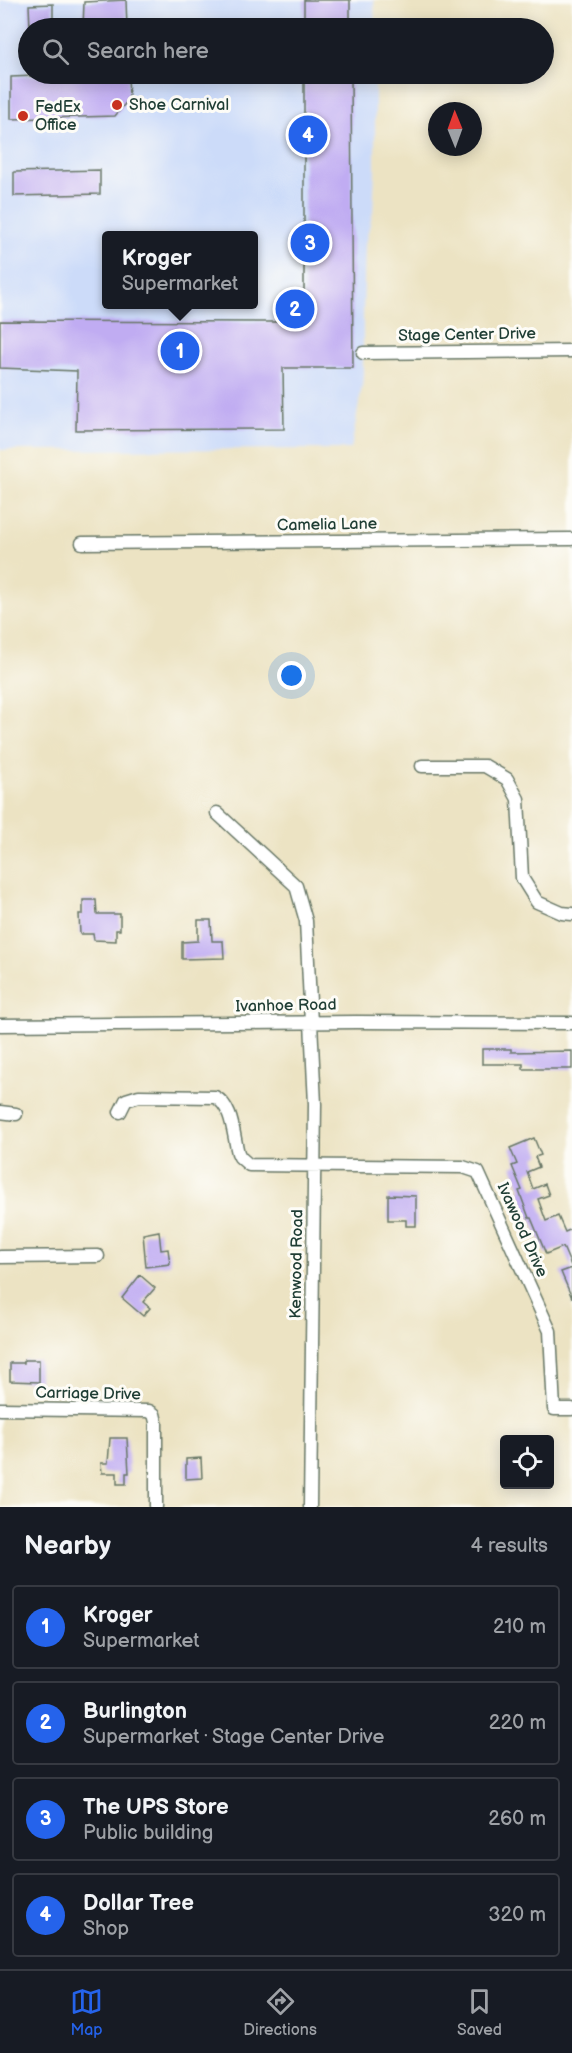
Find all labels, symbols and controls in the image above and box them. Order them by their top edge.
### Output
search box [18,18,554,84]
icon: search [39,35,72,68]
text: Search here [87,38,209,65]
place label: Shoe Carnival [129,96,229,115]
place label: FedEx Office [35,98,81,135]
marker: Shoe Carnival [110,98,124,112]
north arrow [428,102,482,156]
marker: FedEx Office [16,109,30,123]
pin: 4 [288,112,328,158]
pin: 3 [290,220,330,266]
popup [102,231,258,309]
text: Kroger [122,245,191,272]
text: Supermarket [122,272,238,296]
pin: 2 [276,286,314,332]
street label: Stage Center Drive [398,324,537,346]
pin: 1 [160,328,200,374]
street label: Camelia Lane [277,515,378,535]
your location [277,661,306,690]
street label: Ivanhoe Road [235,996,337,1016]
street label: Ivawood Drive [493,1180,552,1281]
street label: Kenwood Road [287,1209,307,1319]
street label: Carriage Drive [35,1384,141,1404]
map controls [500,1435,554,1489]
button: locate [500,1435,554,1489]
text: Nearby [24,1531,111,1562]
text: 4 results [470,1534,548,1558]
text: Kroger [83,1602,153,1629]
text: 1 [41,1615,50,1639]
text: 210 m [493,1615,546,1639]
text: Supermarket [83,1629,199,1653]
text: Burlington [83,1698,187,1725]
text: 2 [40,1711,51,1735]
text: 220 m [489,1711,546,1735]
text: Supermarket · Stage Center Drive [83,1725,384,1749]
text: The UPS Store [83,1794,229,1821]
text: 3 [40,1807,51,1831]
text: 260 m [488,1807,546,1831]
text: Public building [83,1821,213,1845]
text: Dollar Tree [83,1890,194,1917]
text: 4 [40,1903,51,1927]
text: 320 m [488,1903,546,1927]
text: Shop [83,1917,129,1941]
tab: Map [70,1985,103,2040]
tab: Directions [243,1985,317,2040]
tab: Saved [457,1985,502,2040]

